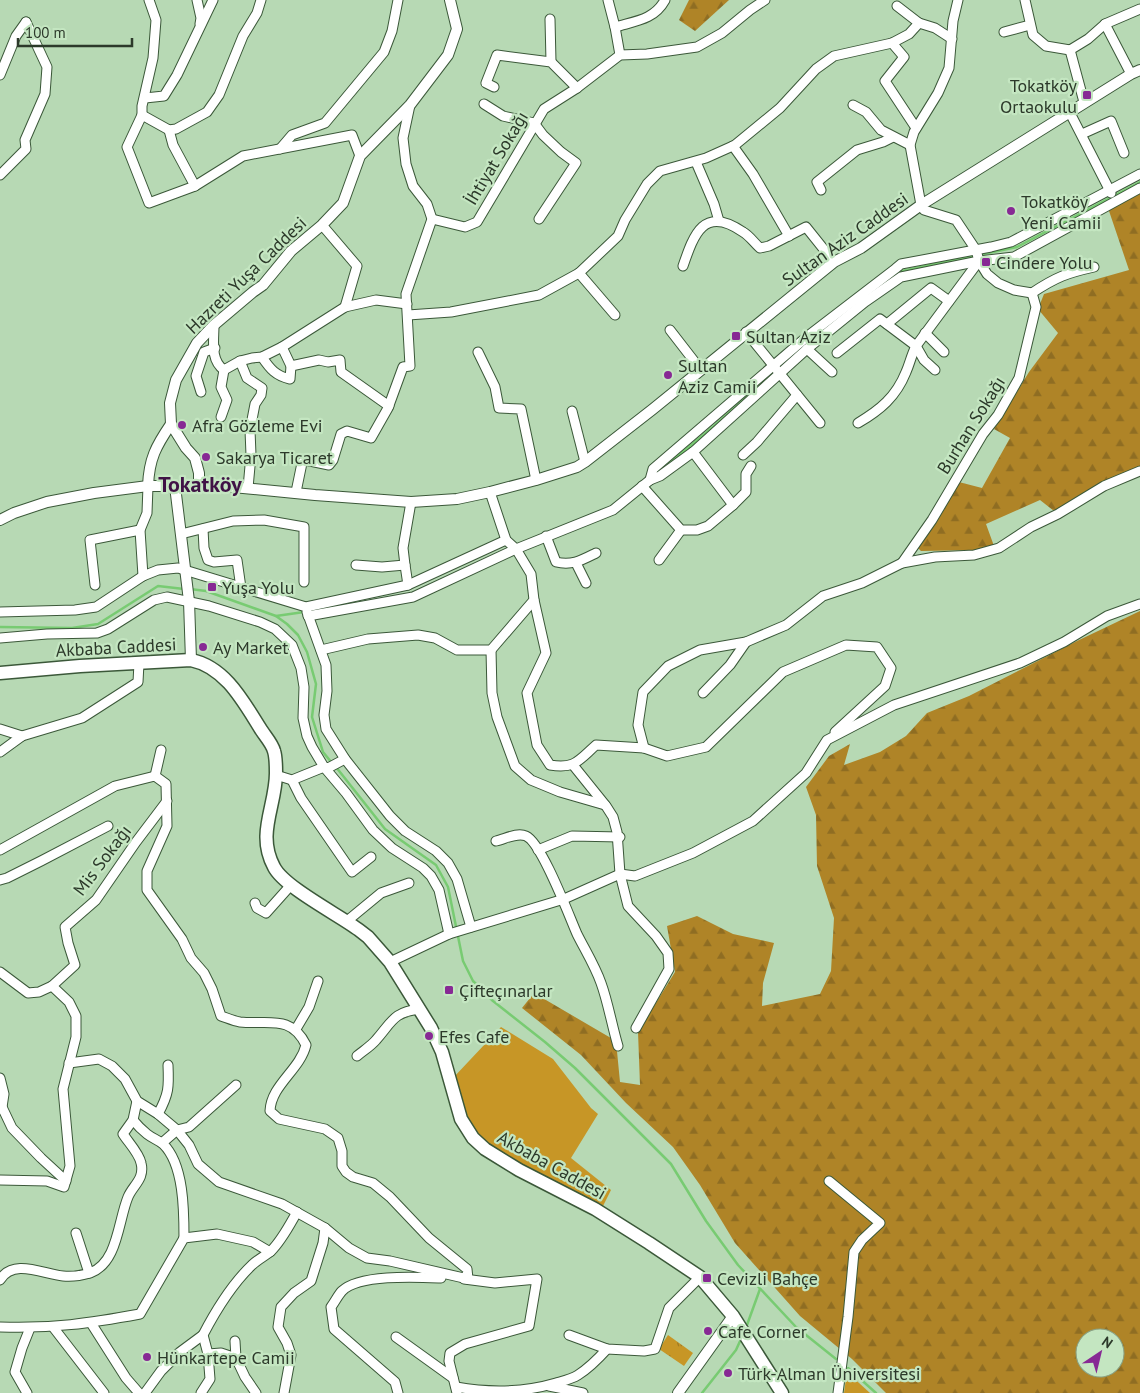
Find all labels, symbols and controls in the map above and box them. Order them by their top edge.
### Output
scale bar [18,15,131,47]
text: 100 m [25,23,66,42]
place label: Tokatköy Ortaokulu [1000,74,1078,118]
marker: Tokatköy Ortaokulu [1081,89,1093,101]
street label: İhtiyat Sokağı [459,107,533,209]
street label: Sultan Aziz Caddesi [777,187,913,291]
place label: Tokatköy Yeni Camii [1021,190,1101,234]
marker: Tokatköy Yeni Camii [1005,205,1017,217]
street label: Hazreti Yuşa Caddesi [181,211,311,339]
place label: Cindere Yolu [996,251,1092,274]
marker: Cindere Yolu [980,256,992,268]
place label: Sultan Aziz [746,325,831,348]
marker: Sultan Aziz [730,330,742,342]
place label: Sultan Aziz Camii [678,354,756,398]
marker: Sultan Aziz Camii [662,369,674,381]
street label: Burhan Sokağı [932,372,1010,478]
place label: Afra Gözleme Evi [192,414,323,437]
marker: Afra Gözleme Evi [176,419,188,431]
place label: Sakarya Ticaret [216,446,333,469]
marker: Sakarya Ticaret [200,451,212,463]
district label: Tokatköy [158,470,242,498]
place label: Yuşa Yolu [222,576,294,599]
marker: Yuşa Yolu [206,581,218,593]
street label: Akbaba Caddesi [55,632,177,662]
place label: Ay Market [213,636,288,659]
marker: Ay Market [197,641,209,653]
street label: Mis Sokağı [68,820,136,900]
place label: Çifteçınarlar [459,979,553,1002]
marker: Çifteçınarlar [443,984,455,996]
place label: Efes Cafe [439,1025,509,1048]
marker: Efes Cafe [423,1030,435,1042]
street label: Akbaba Caddesi [493,1126,611,1204]
place label: Cevizli Bahçe [717,1267,818,1290]
marker: Cevizli Bahçe [701,1272,713,1284]
place label: Cafe Corner [718,1320,807,1343]
marker: Cafe Corner [702,1325,714,1337]
north arrow [1075,1328,1125,1378]
text: N [1099,1332,1116,1352]
place label: Hünkartepe Camii [157,1346,295,1369]
marker: Hünkartepe Camii [141,1351,153,1363]
place label: Türk-Alman Üniversitesi [738,1362,921,1385]
marker: Türk-Alman Üniversitesi [722,1367,734,1379]

